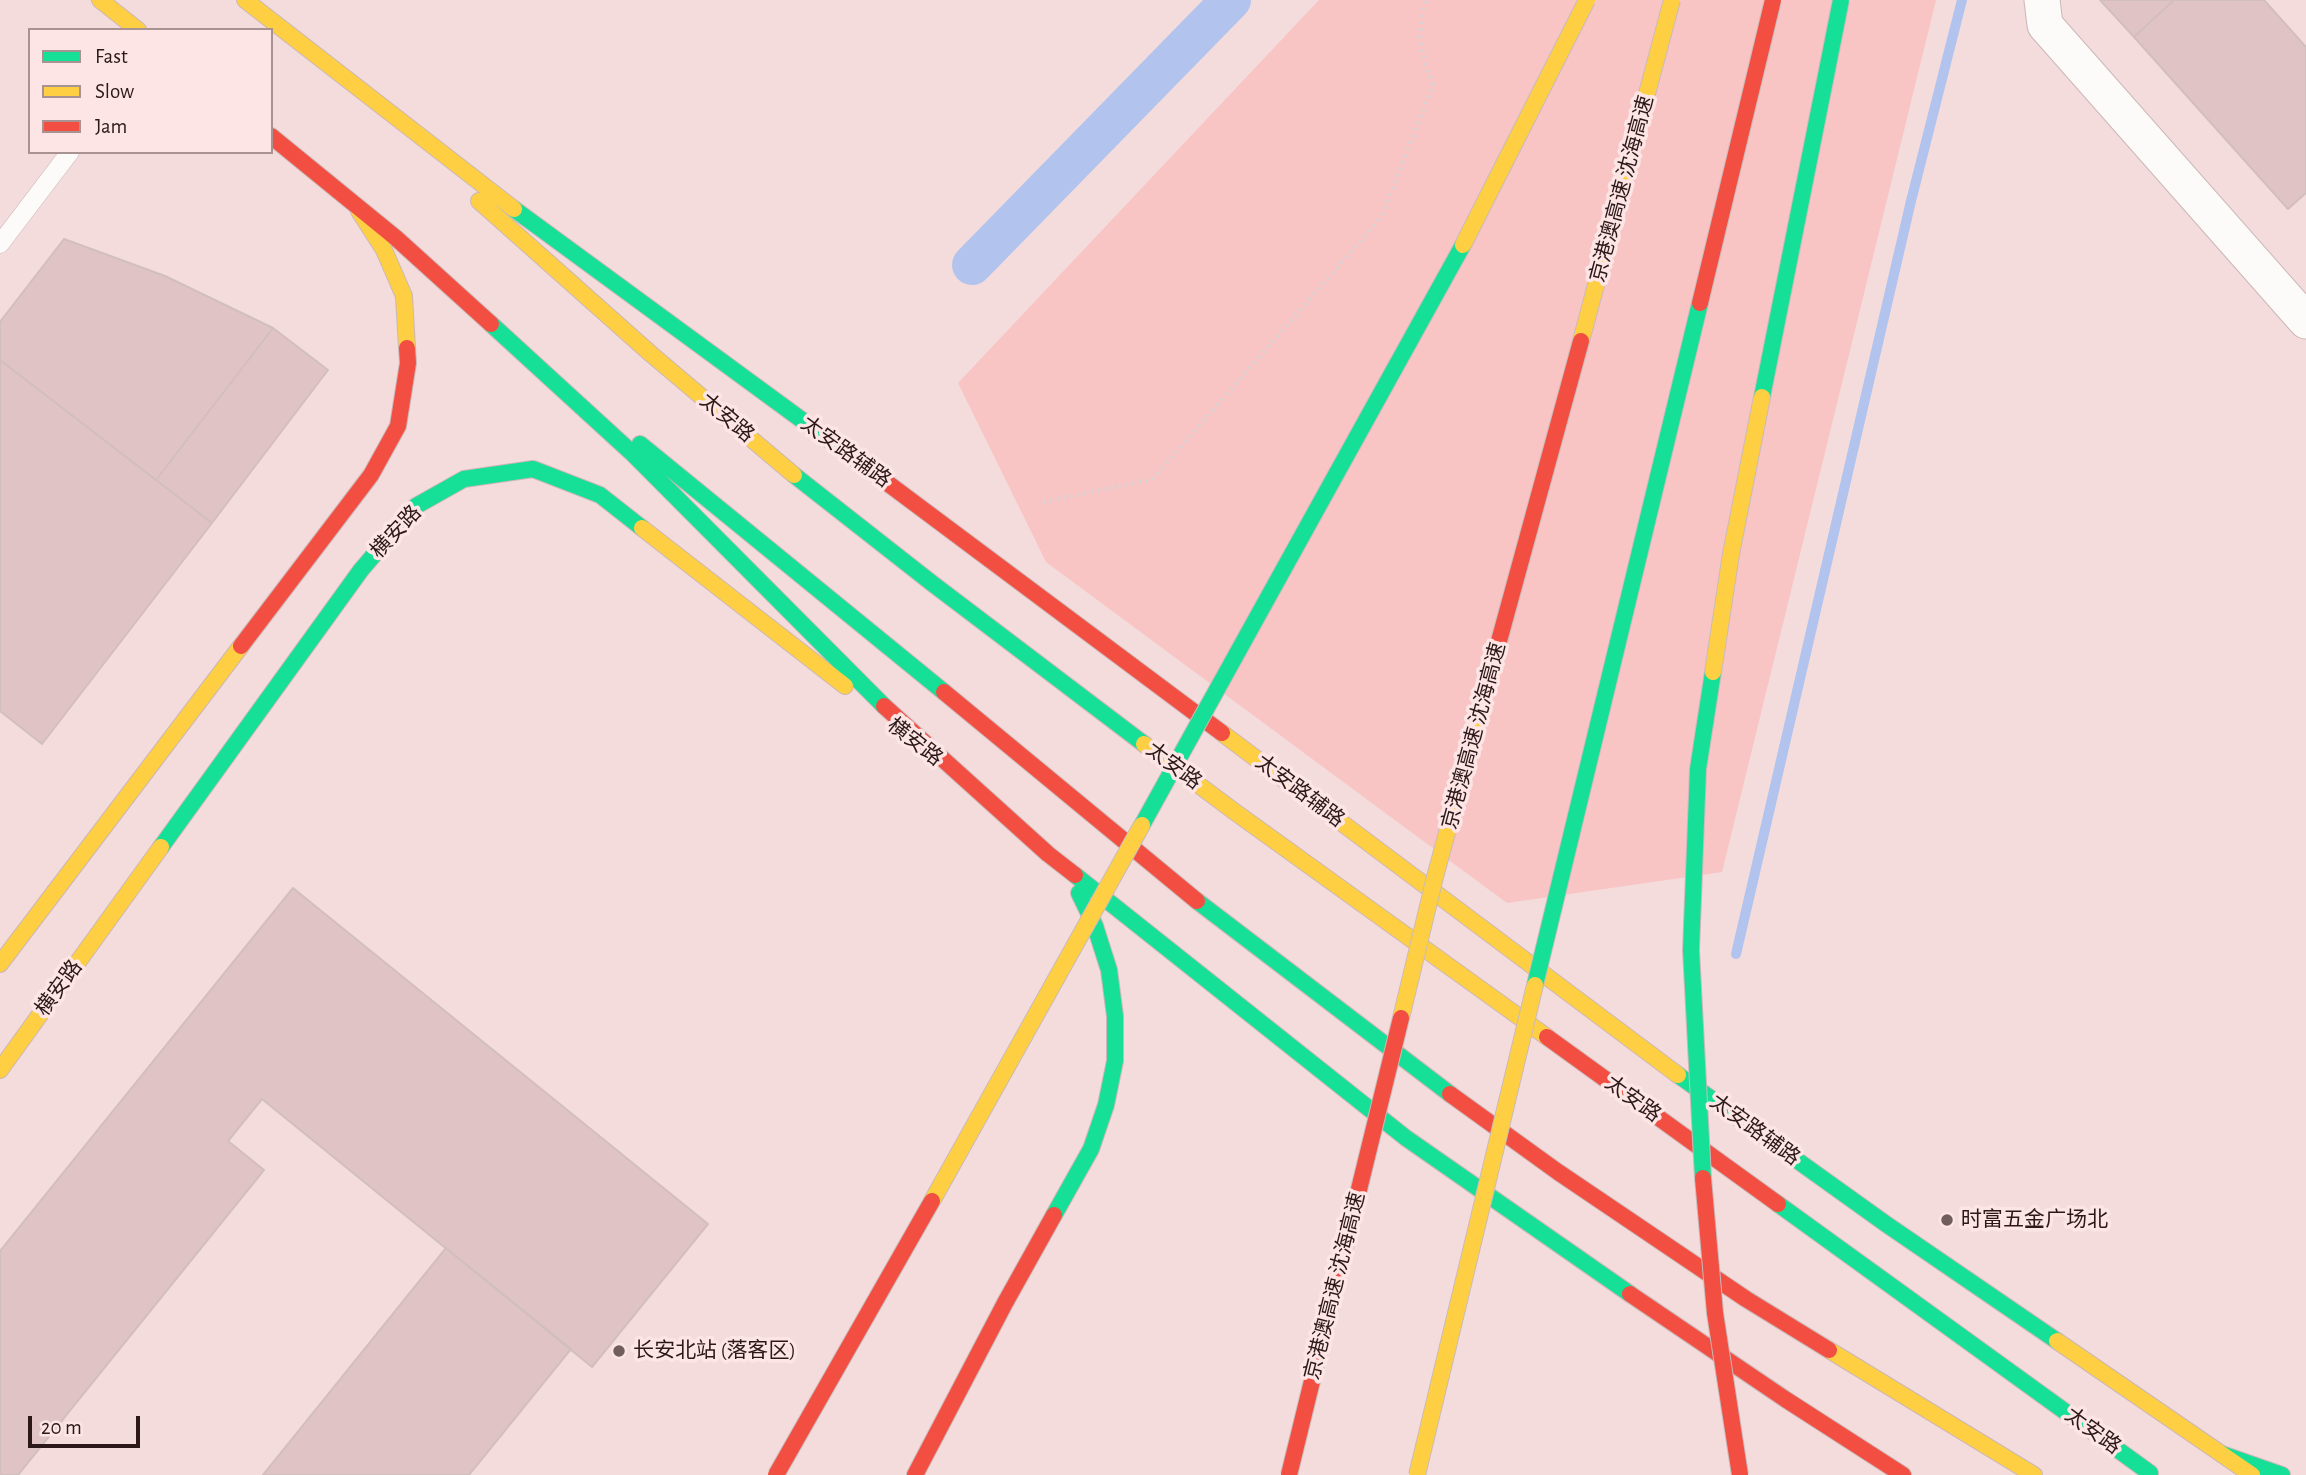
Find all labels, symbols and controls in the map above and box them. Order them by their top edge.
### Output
legend [28,28,273,154]
text: Fast [95,46,128,67]
text: Slow [95,81,134,102]
street label: 京港澳高速 沈海高速 [1585,93,1659,285]
text: Jam [95,116,127,137]
street label: 太安路 [695,388,759,448]
street label: 太安路辅路 [796,411,896,493]
street label: 横安路 [365,500,427,564]
street label: 京港澳高速 沈海高速 [1437,640,1511,832]
street label: 横安路 [882,713,948,771]
street label: 太安路 [1141,737,1207,795]
street label: 太安路辅路 [1250,749,1350,833]
street label: 横安路 [30,955,88,1021]
street label: 太安路 [1600,1070,1666,1128]
street label: 太安路辅路 [1705,1089,1805,1171]
street label: 京港澳高速 沈海高速 [1299,1190,1371,1382]
place label: 时富五金广场北 [1961,1207,2108,1233]
marker: 时富五金广场北 [1939,1212,1955,1228]
place label: 长安北站 (落客区) [633,1338,796,1364]
marker: 长安北站 (落客区) [611,1343,627,1359]
scale bar [32,1402,144,1446]
street label: 太安路 [2060,1402,2126,1460]
text: 20 m [41,1417,82,1438]

